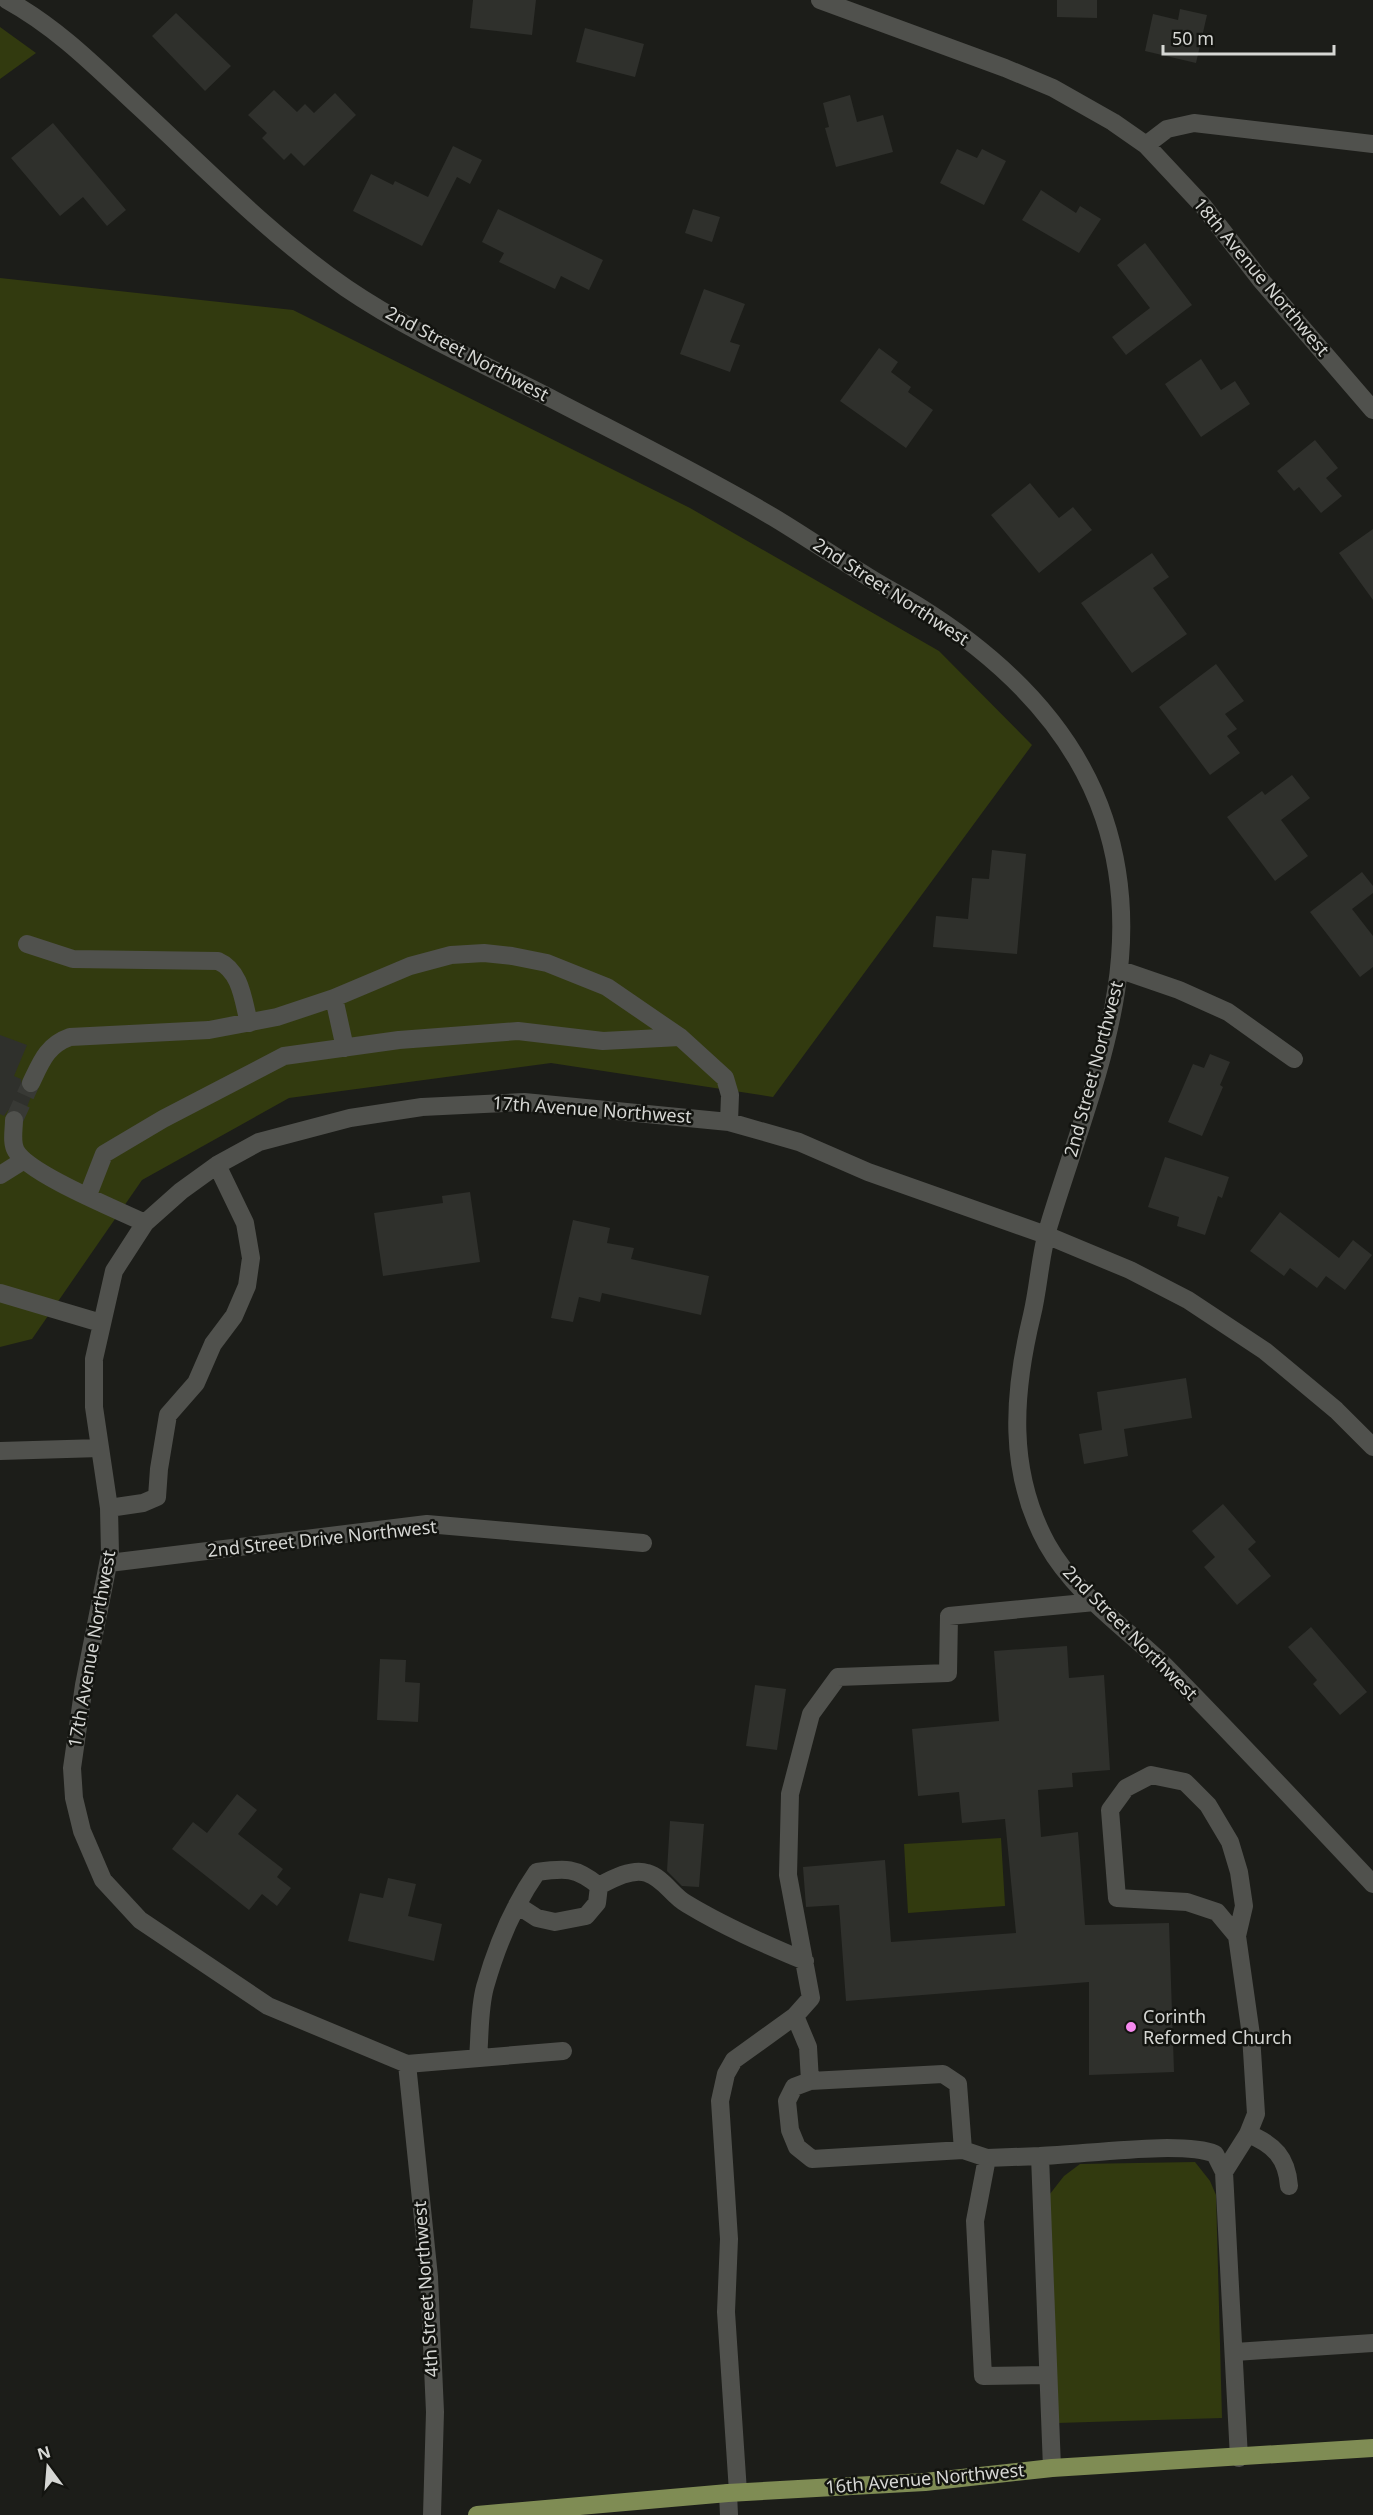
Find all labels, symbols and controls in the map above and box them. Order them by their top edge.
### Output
scale bar [1163,18,1334,56]
text: 50 m [1172,26,1214,50]
street label: 18th Avenue Northwest [1188,192,1335,361]
street label: 2nd Street Northwest [382,300,554,406]
street label: 2nd Street Northwest [809,532,974,651]
street label: 2nd Street Northwest [1058,978,1128,1159]
street label: 17th Avenue Northwest [492,1090,693,1128]
street label: 2nd Street Drive Northwest [206,1514,438,1562]
street label: 17th Avenue Northwest [62,1548,120,1749]
street label: 2nd Street Northwest [1058,1560,1204,1705]
place label: Corinth Reformed Church [1143,2004,1292,2049]
marker: Corinth Reformed Church [1124,2020,1138,2034]
street label: 4th Street Northwest [407,2200,443,2378]
north arrow [18,2437,78,2497]
text: N [35,2440,53,2465]
street label: 16th Avenue Northwest [824,2457,1026,2499]

